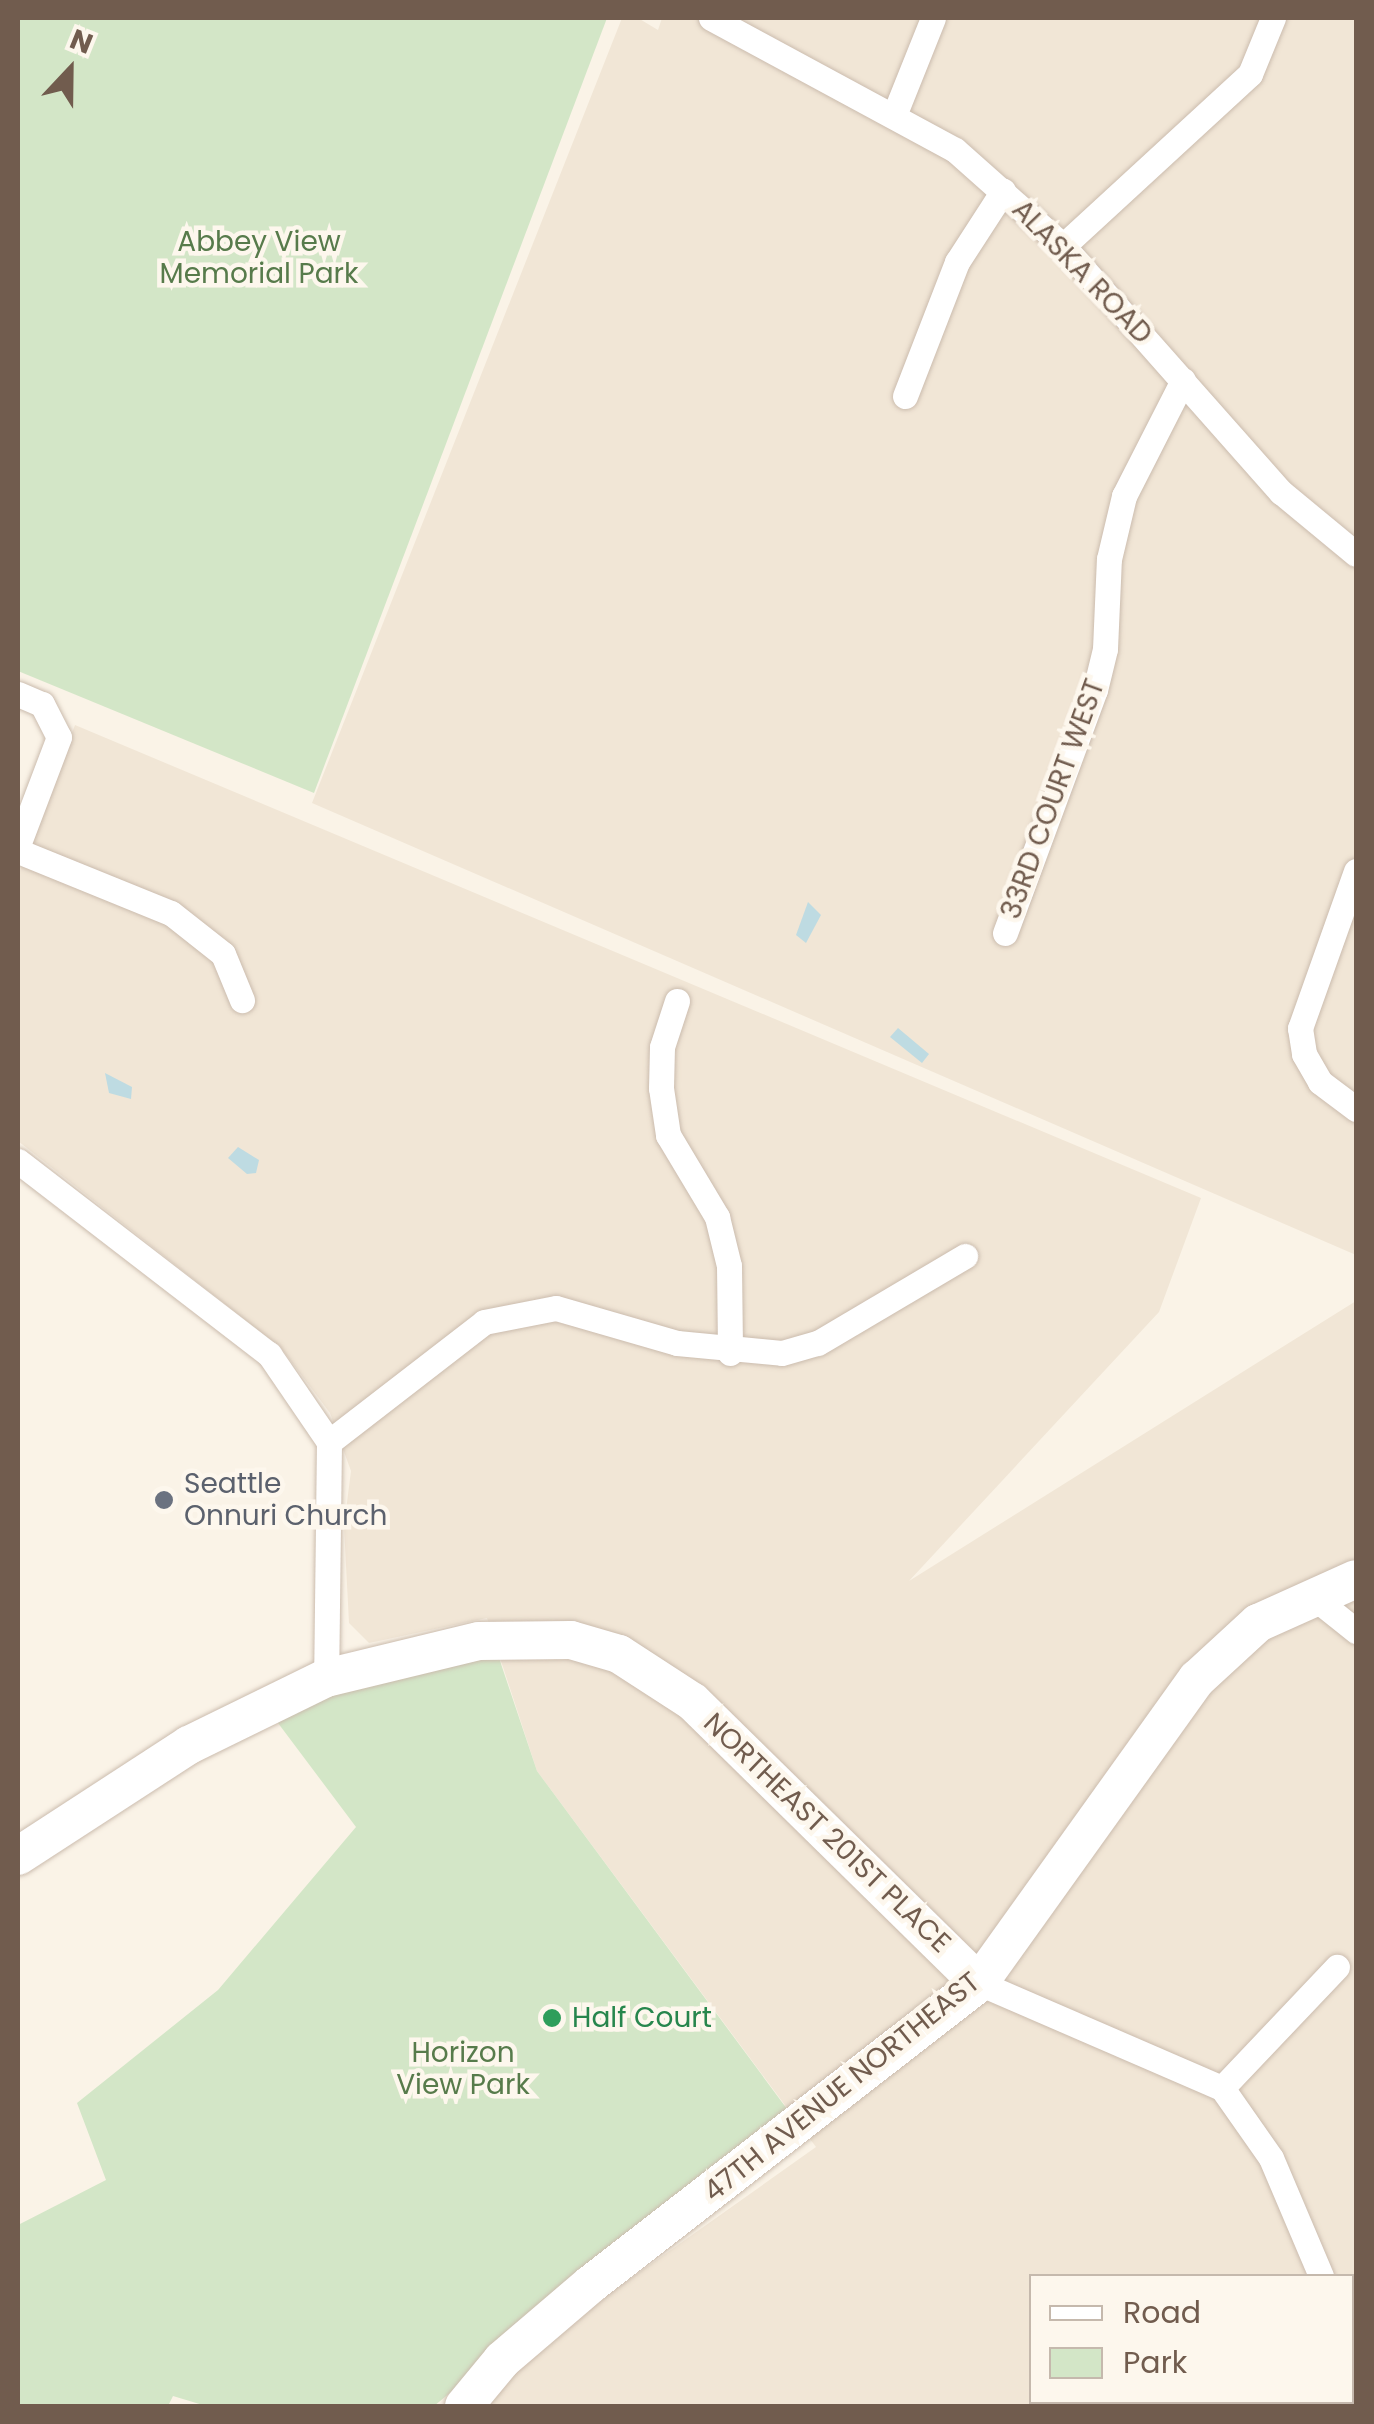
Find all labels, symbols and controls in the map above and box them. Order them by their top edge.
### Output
north arrow [20,20,120,120]
text: N [64,20,98,64]
street label: ALASKA ROAD [1005,193,1159,351]
park label: Abbey View Memorial Park [160,225,358,291]
street label: 33RD COURT WEST [994,675,1112,923]
place label: Seattle Onnuri Church [184,1467,387,1533]
marker: Seattle Onnuri Church [153,1489,175,1511]
street label: NORTHEAST 201ST PLACE [696,1706,958,1960]
street label: 47TH AVENUE NORTHEAST [697,1965,987,2209]
place label: Half Court [572,2001,712,2035]
marker: Half Court [541,2007,563,2029]
park label: Horizon View Park [396,2036,530,2102]
legend [1029,2274,1354,2404]
text: Road [1123,2291,1201,2334]
text: Park [1123,2341,1187,2384]

